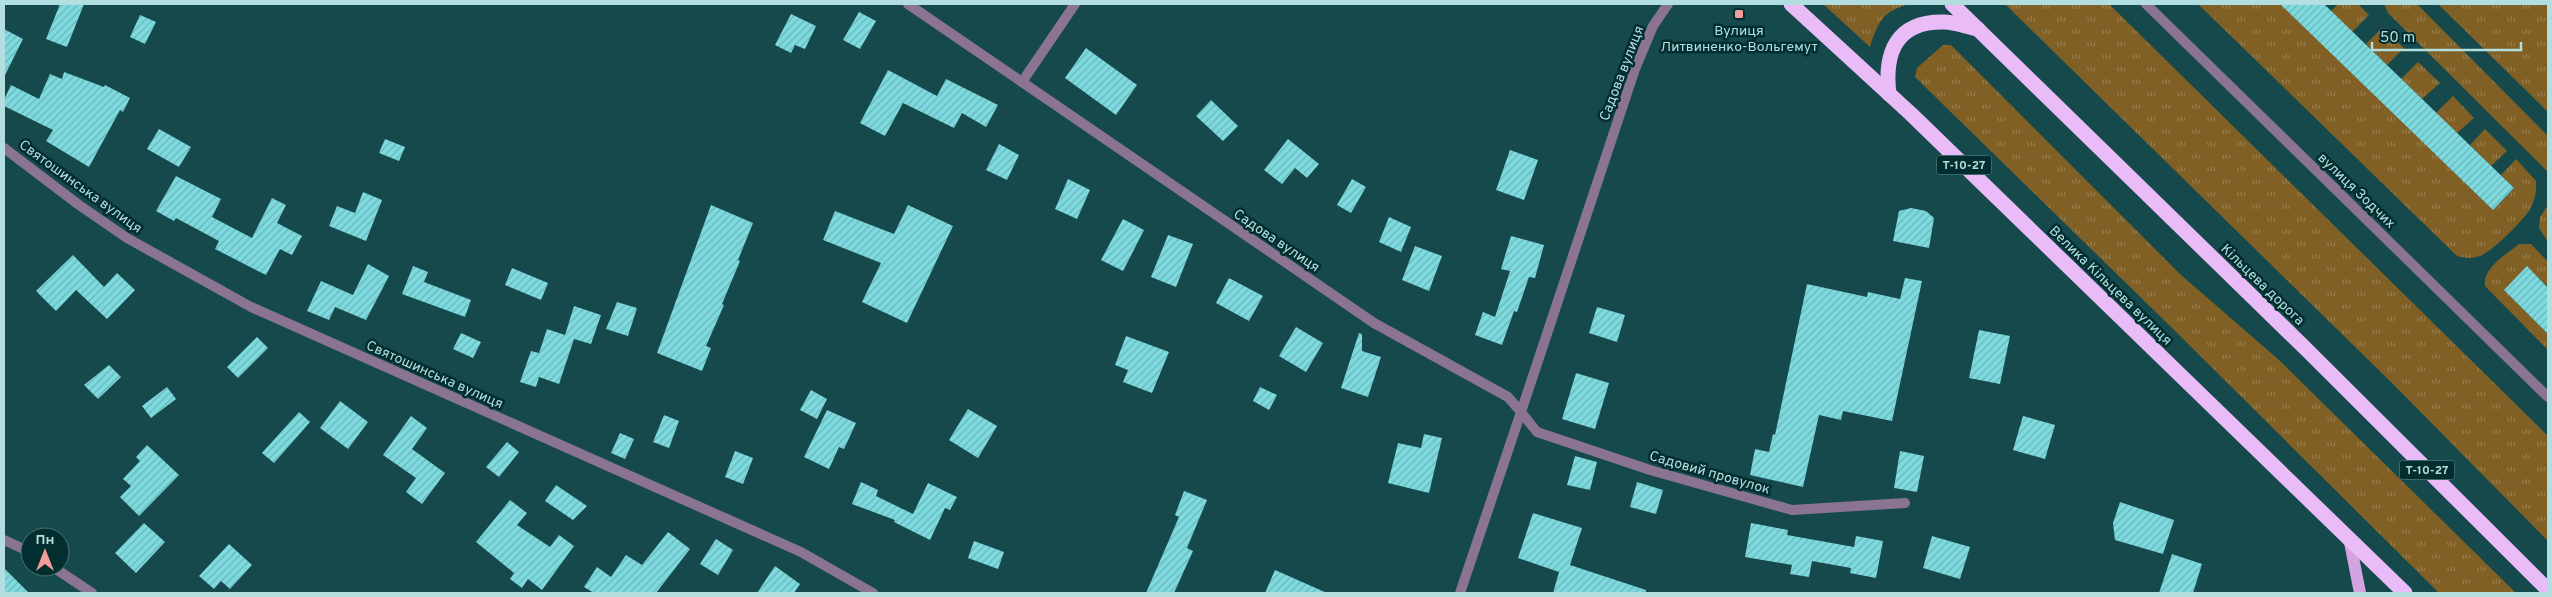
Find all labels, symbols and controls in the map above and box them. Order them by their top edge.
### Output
marker: Вулиця Литвиненко-Вольгемут [1733,8,1745,20]
scale bar [2372,20,2521,52]
place label: Вулиця Литвиненко-Вольгемут [1660,23,1818,56]
street label: Садова вулиця [1596,24,1648,124]
text: 50 m [2380,29,2415,48]
street label: Святошинська вулиця [15,137,145,238]
street label: вулиця Зодчих [2314,150,2398,232]
road number: Т-10-27 [1936,156,1992,174]
street label: Садова вулиця [1230,206,1323,276]
street label: Велика Кільцева вулиця [2045,223,2175,349]
street label: Кільцева дорога [2216,241,2307,329]
street label: Святошинська вулиця [363,337,506,413]
street label: Садовий провулок [1647,448,1772,499]
road number: Т-10-27 [2400,460,2454,480]
north arrow [20,527,70,577]
text: Пн [36,532,54,549]

